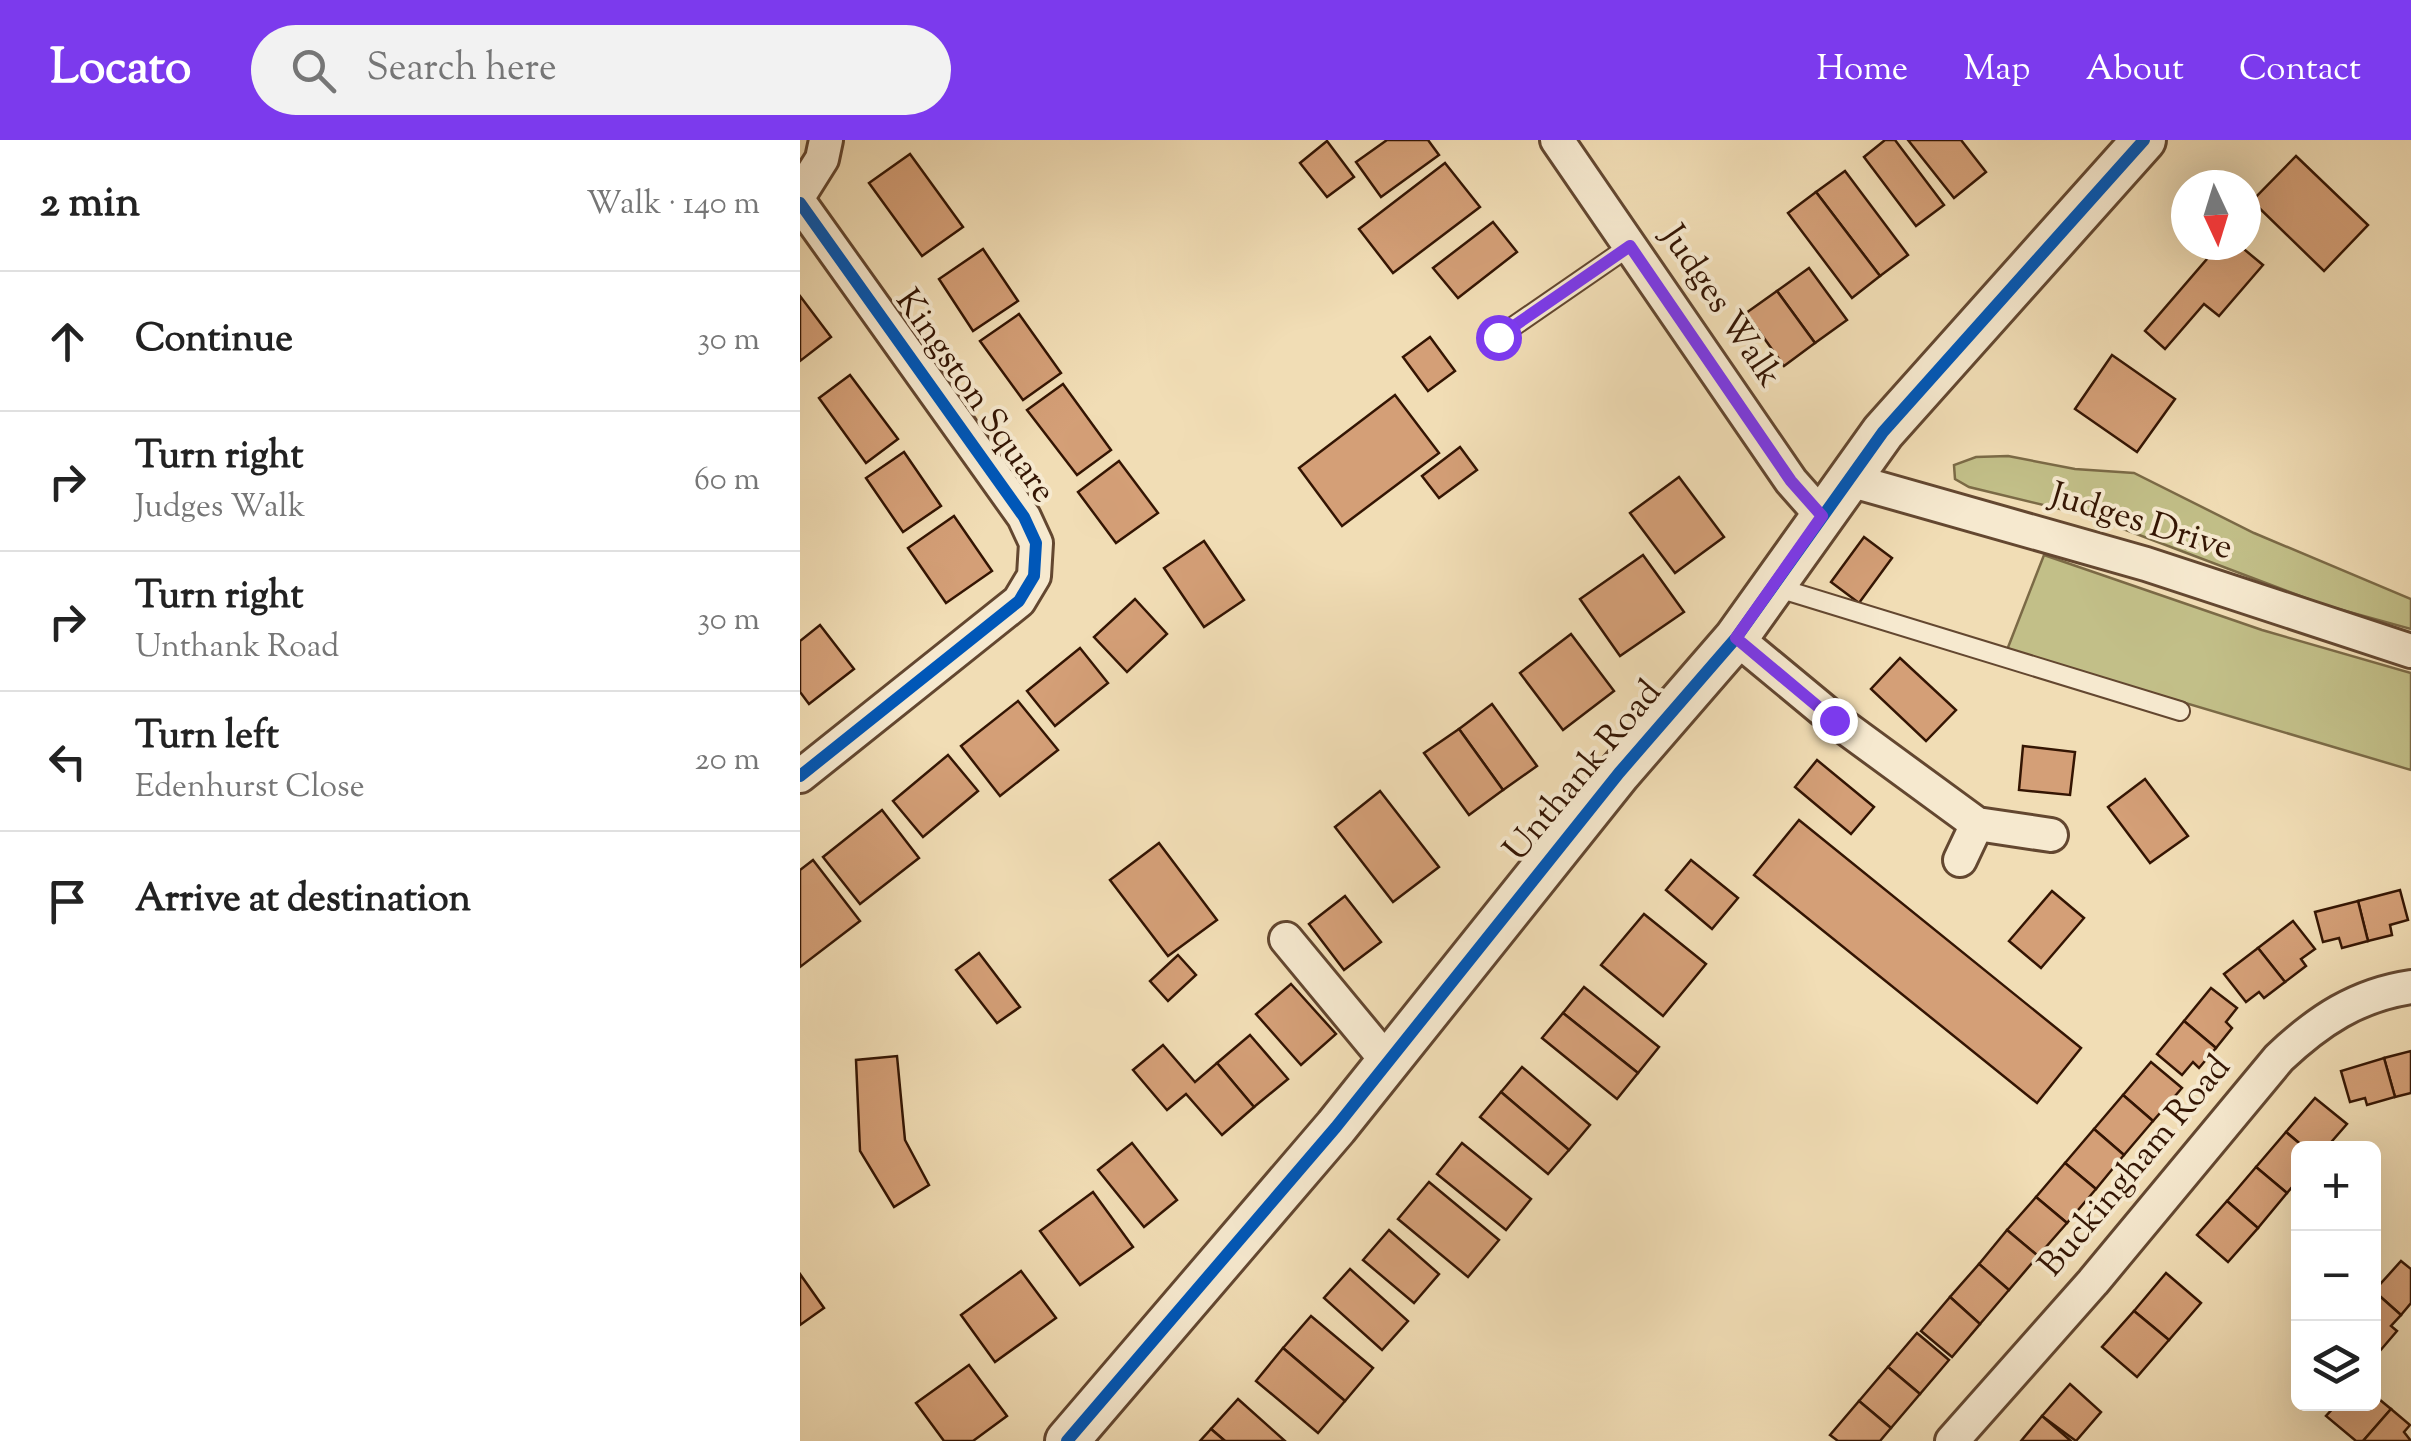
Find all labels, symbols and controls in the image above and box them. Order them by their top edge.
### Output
search box [251,25,951,115]
text: Locato [50,36,191,105]
icon: search [286,43,341,98]
text: Search here [366,43,557,97]
text: Home [1816,45,1908,96]
text: Map [1963,45,2031,96]
text: About [2086,45,2184,96]
text: Contact [2239,45,2361,96]
north arrow [2171,170,2261,260]
text: 2 min [40,175,140,235]
text: Walk · 140 m [586,182,760,228]
street label: Judges Walk [1646,214,1793,398]
street label: Kingston Square [881,280,1067,514]
icon: ahead [40,314,95,369]
text: Continue [135,314,293,368]
route start [1476,315,1522,361]
text: 30 m [697,318,760,364]
text: Turn right [135,431,303,485]
icon: right [40,454,95,509]
text: 60 m [694,458,760,504]
street label: Judges Drive [2042,470,2239,575]
text: Judges Walk [135,485,305,531]
text: Turn right [135,571,303,625]
icon: right [40,594,95,649]
text: 30 m [697,598,760,644]
text: Unthank Road [135,625,339,671]
street label: Unthank Road [1493,670,1675,874]
route end [1812,698,1858,744]
text: Turn left [135,711,279,765]
icon: left [40,734,95,789]
text: 20 m [695,738,760,784]
text: Edenhurst Close [135,765,365,811]
icon: arrive [40,874,95,929]
text: Arrive at destination [135,874,471,928]
street label: Buckingham Road [2028,1045,2244,1289]
map controls [2291,1141,2381,1411]
button: + [2291,1141,2381,1231]
button: − [2291,1231,2381,1321]
button: layers [2291,1321,2381,1411]

